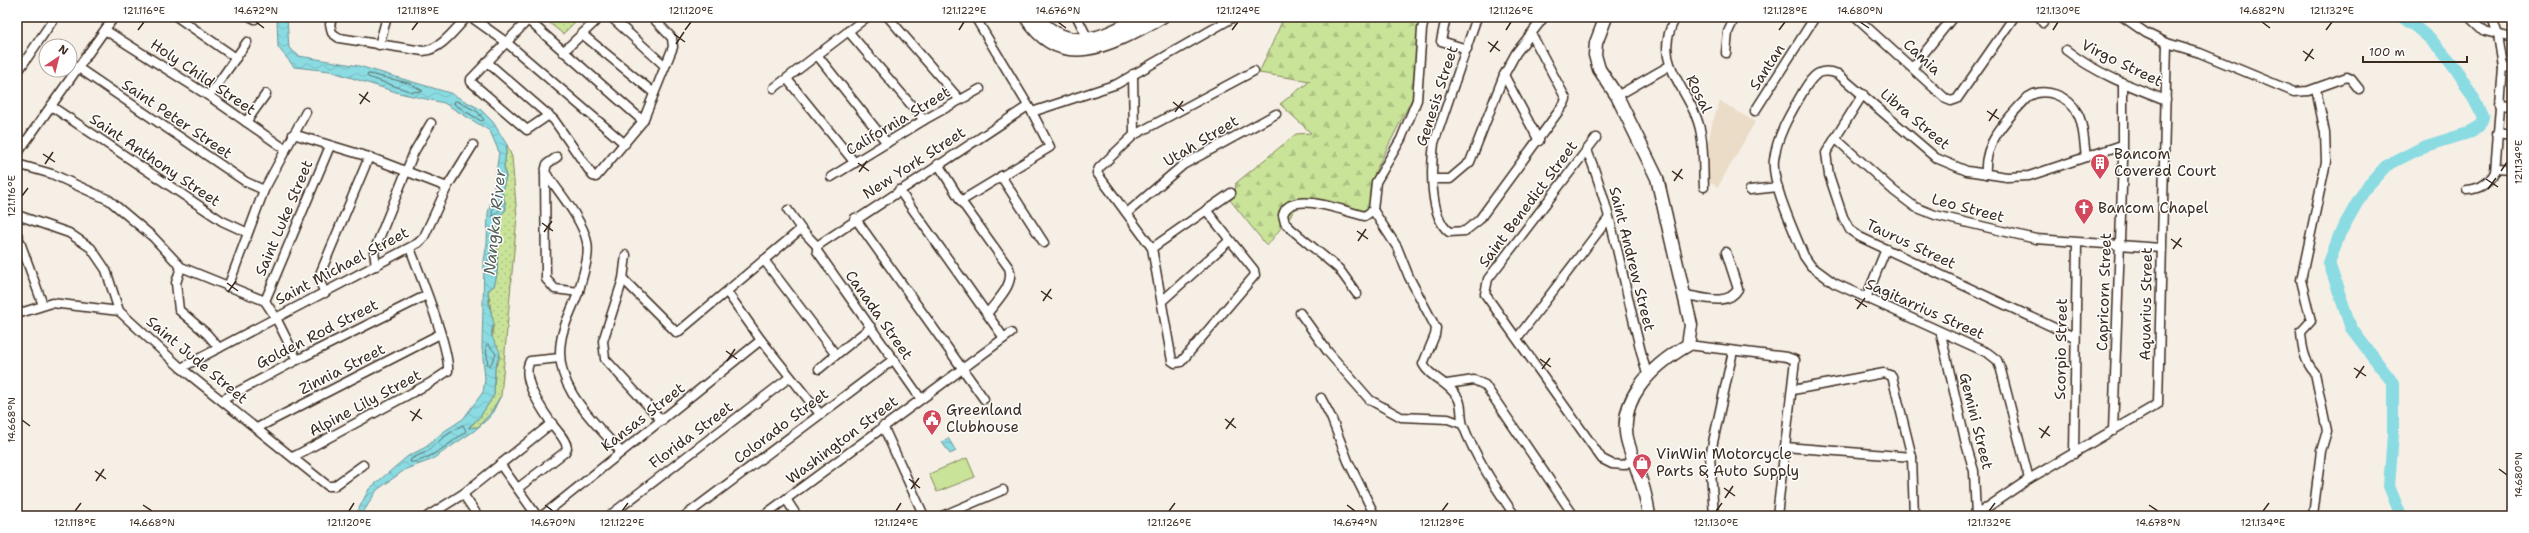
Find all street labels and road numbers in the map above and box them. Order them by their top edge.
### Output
street label: Holy Child Street [146,34,260,120]
street label: Camia [1899,35,1946,80]
street label: Virgo Street [2078,35,2166,91]
street label: Santan [1745,40,1789,94]
street label: Genesis Street [1411,43,1463,149]
street label: Rosal [1681,72,1717,117]
street label: Saint Peter Street [118,75,236,163]
street label: California Street [842,82,954,160]
street label: Libra Street [1876,84,1954,154]
street label: Saint Anthony Street [86,109,224,211]
street label: Utah Street [1160,111,1242,171]
street label: New York Street [859,122,969,204]
street label: Saint Benedict Street [1474,137,1582,271]
street label: Saint Luke Street [251,157,317,279]
street label: Saint Andrew Street [1604,185,1660,333]
street label: Leo Street [1929,189,2007,227]
street label: Taurus Street [1863,214,1959,274]
street label: Saint Michael Street [272,222,412,310]
street label: Capricorn Street [2092,233,2116,351]
street label: Aquarius Street [2135,247,2157,361]
street label: Canada Street [841,266,917,364]
street label: Sagitarrius Street [1862,274,1988,344]
street label: Golden Rod Street [253,295,381,373]
street label: Scorpio Street [2050,298,2072,400]
street label: Saint Jude Street [142,312,252,408]
street label: Zinnia Street [296,339,388,399]
street label: Alpine Lily Street [305,365,425,441]
street label: Gemini Street [1954,371,1998,471]
street label: Kansas Street [597,378,689,456]
street label: Colorado Street [729,384,833,468]
street label: Washington Street [782,391,902,489]
street label: Florida Street [645,397,737,473]

